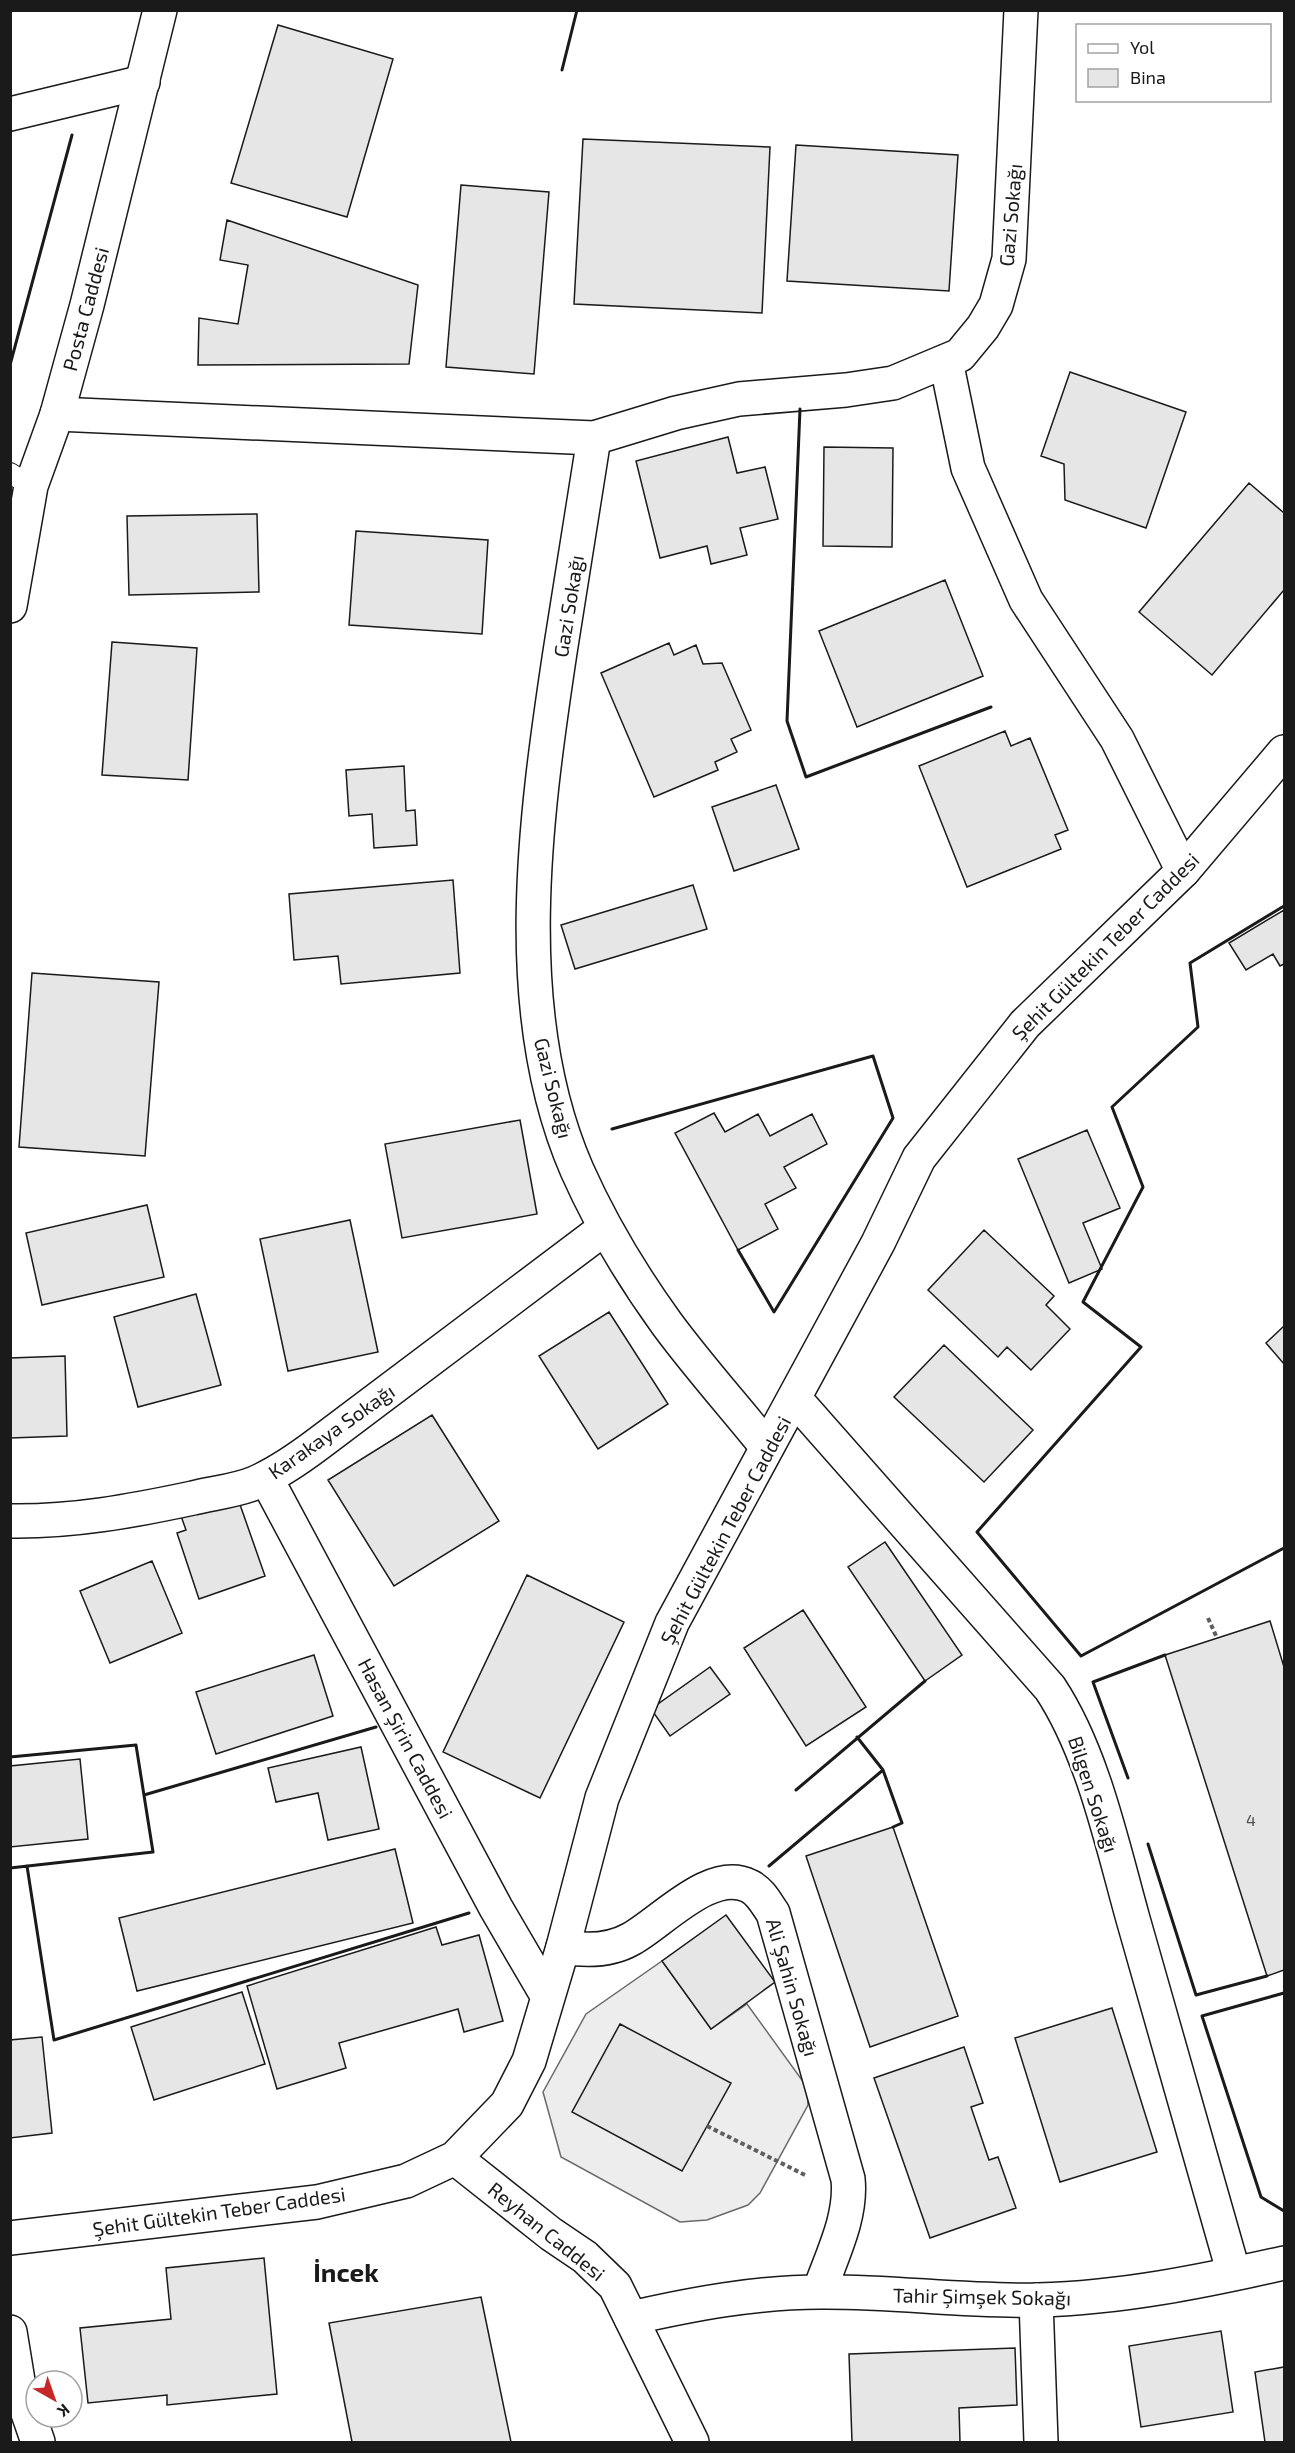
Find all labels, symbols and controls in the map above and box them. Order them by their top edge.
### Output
legend [1076,24,1271,102]
text: Yol [1130,36,1155,58]
text: Bina [1130,66,1166,88]
street label: Gazi Sokağı [994,163,1026,267]
street label: Posta Caddesi [57,244,113,374]
street label: Gazi Sokağı [548,553,588,659]
street label: Şehit Gültekin Teber Caddesi [1006,847,1204,1045]
street label: Gazi Sokağı [530,1035,578,1141]
street label: Karakaya Sokağı [263,1379,399,1483]
street label: Şehit Gültekin Teber Caddesi [655,1412,796,1649]
street label: Hasan Şirin Caddesi [353,1654,458,1823]
street label: Bilgen Sokağı [1064,1733,1124,1855]
house number: 4 [1246,1810,1256,1829]
street label: Ali Şahin Sokağı [761,1915,824,2059]
street label: Reyhan Caddesi [484,2177,610,2285]
street label: Şehit Gültekin Teber Caddesi [91,2181,347,2242]
district label: İncek [313,2256,379,2287]
street label: Tahir Şimşek Sokağı [893,2282,1071,2311]
north arrow [24,2369,84,2429]
text: K [53,2400,74,2422]

